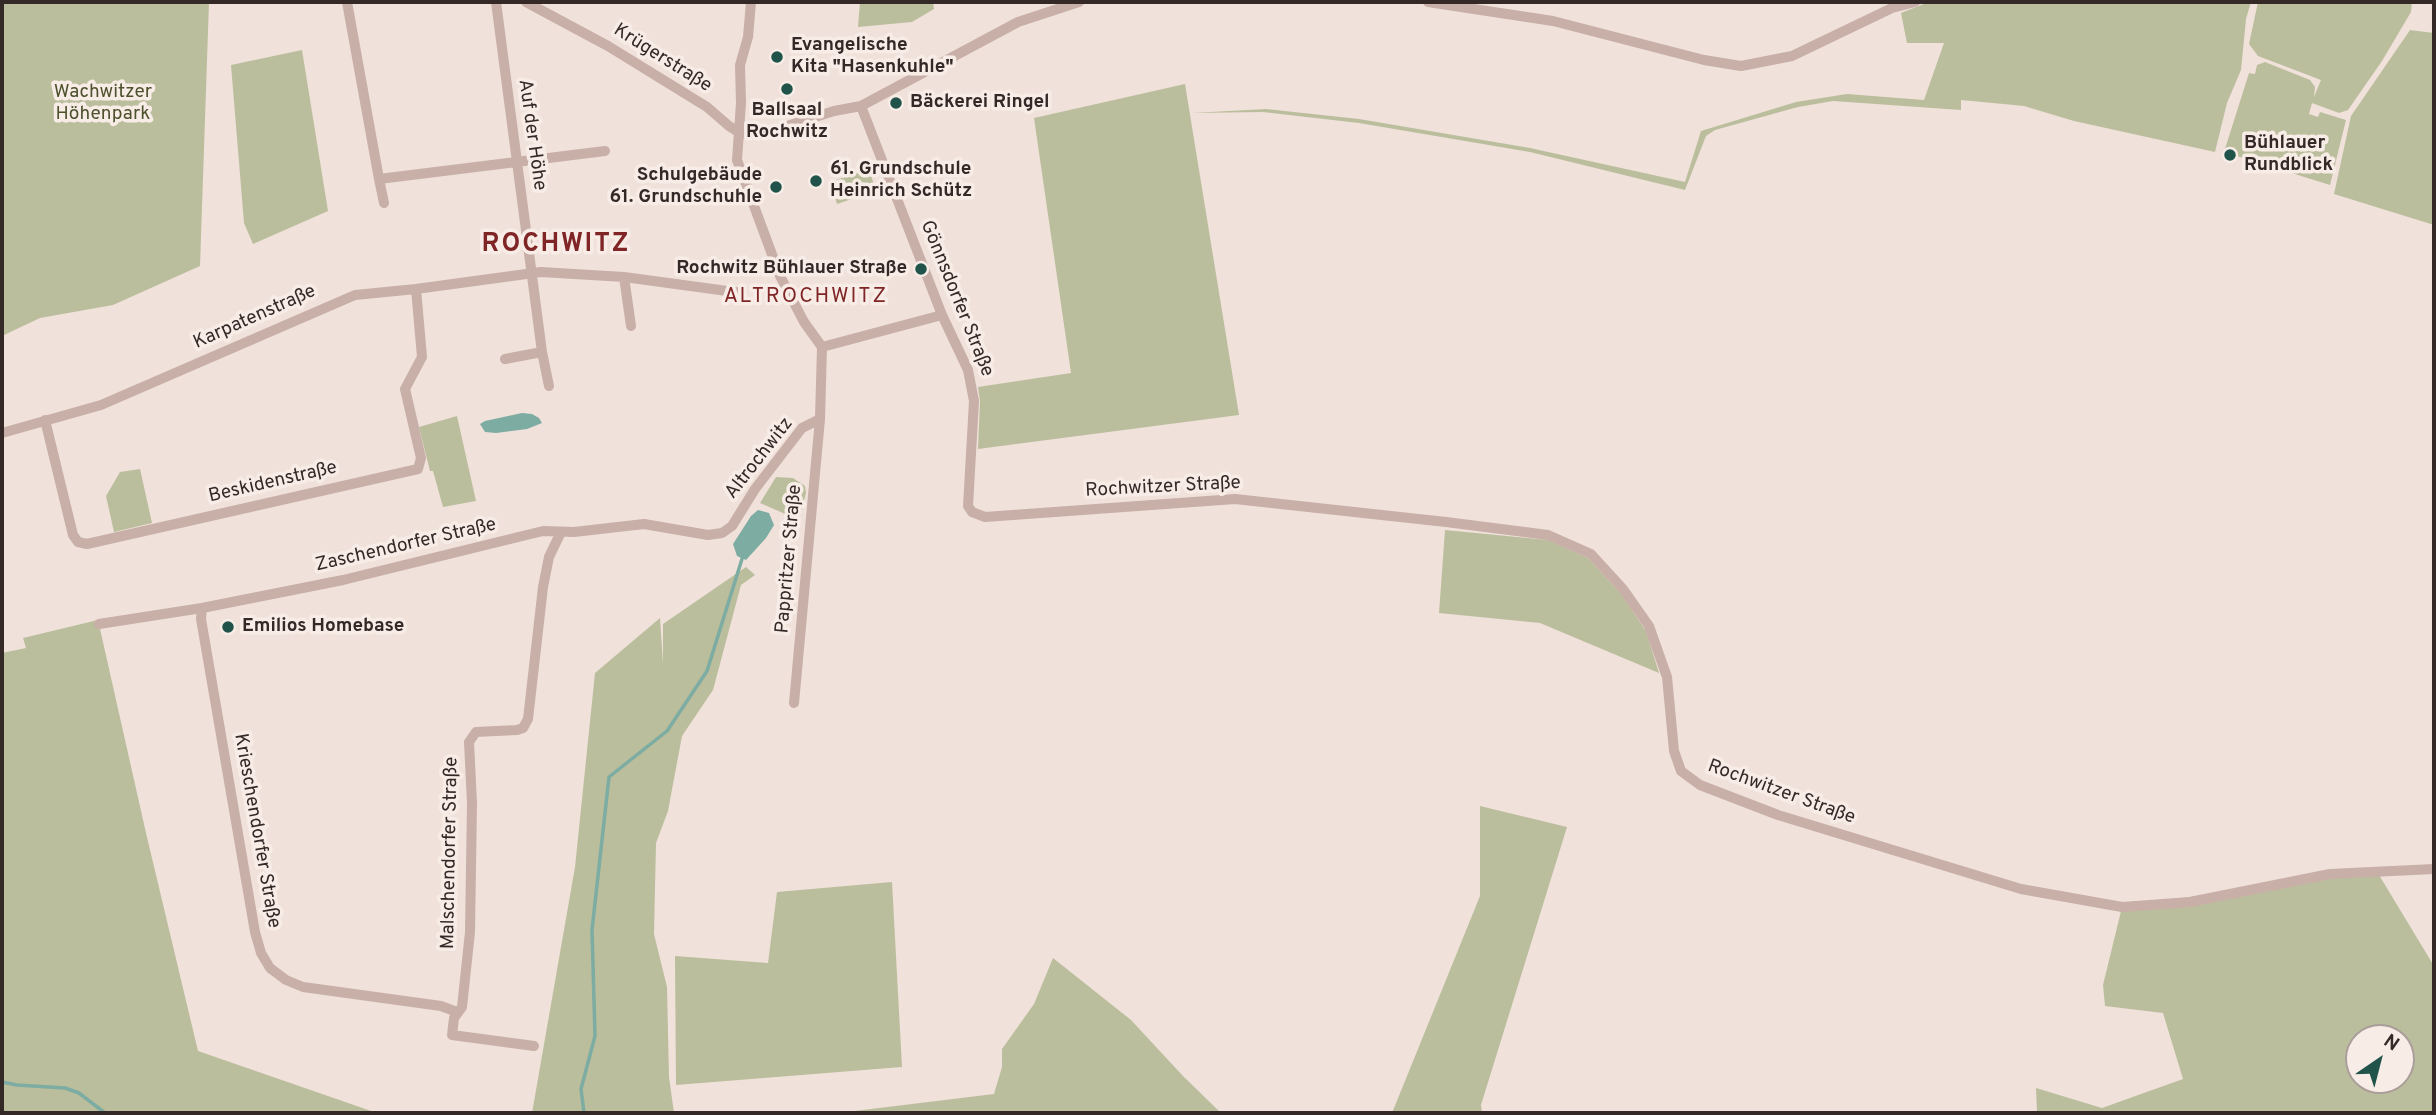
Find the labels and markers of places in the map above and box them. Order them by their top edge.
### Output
place label: Evangelische Kita "Hasenkuhle" [791,35,954,79]
marker: Evangelische Kita "Hasenkuhle" [769,49,785,65]
marker: Ballsaal Rochwitz [779,81,795,97]
place label: Bäckerei Ringel [910,92,1050,114]
marker: Bäckerei Ringel [888,95,904,111]
place label: Ballsaal Rochwitz [746,100,828,144]
place label: Bühlauer Rundblick [2244,133,2333,177]
marker: Bühlauer Rundblick [2222,147,2238,163]
place label: 61. Grundschule Heinrich Schütz [830,159,972,203]
place label: Schulgebäude 61. Grundschuhle [609,165,762,209]
marker: 61. Grundschule Heinrich Schütz [808,173,824,189]
marker: Schulgebäude 61. Grundschuhle [768,179,784,195]
place label: Rochwitz Bühlauer Straße [676,258,907,280]
marker: Rochwitz Bühlauer Straße [913,261,929,277]
place label: Emilios Homebase [242,616,404,638]
marker: Emilios Homebase [220,619,236,635]

